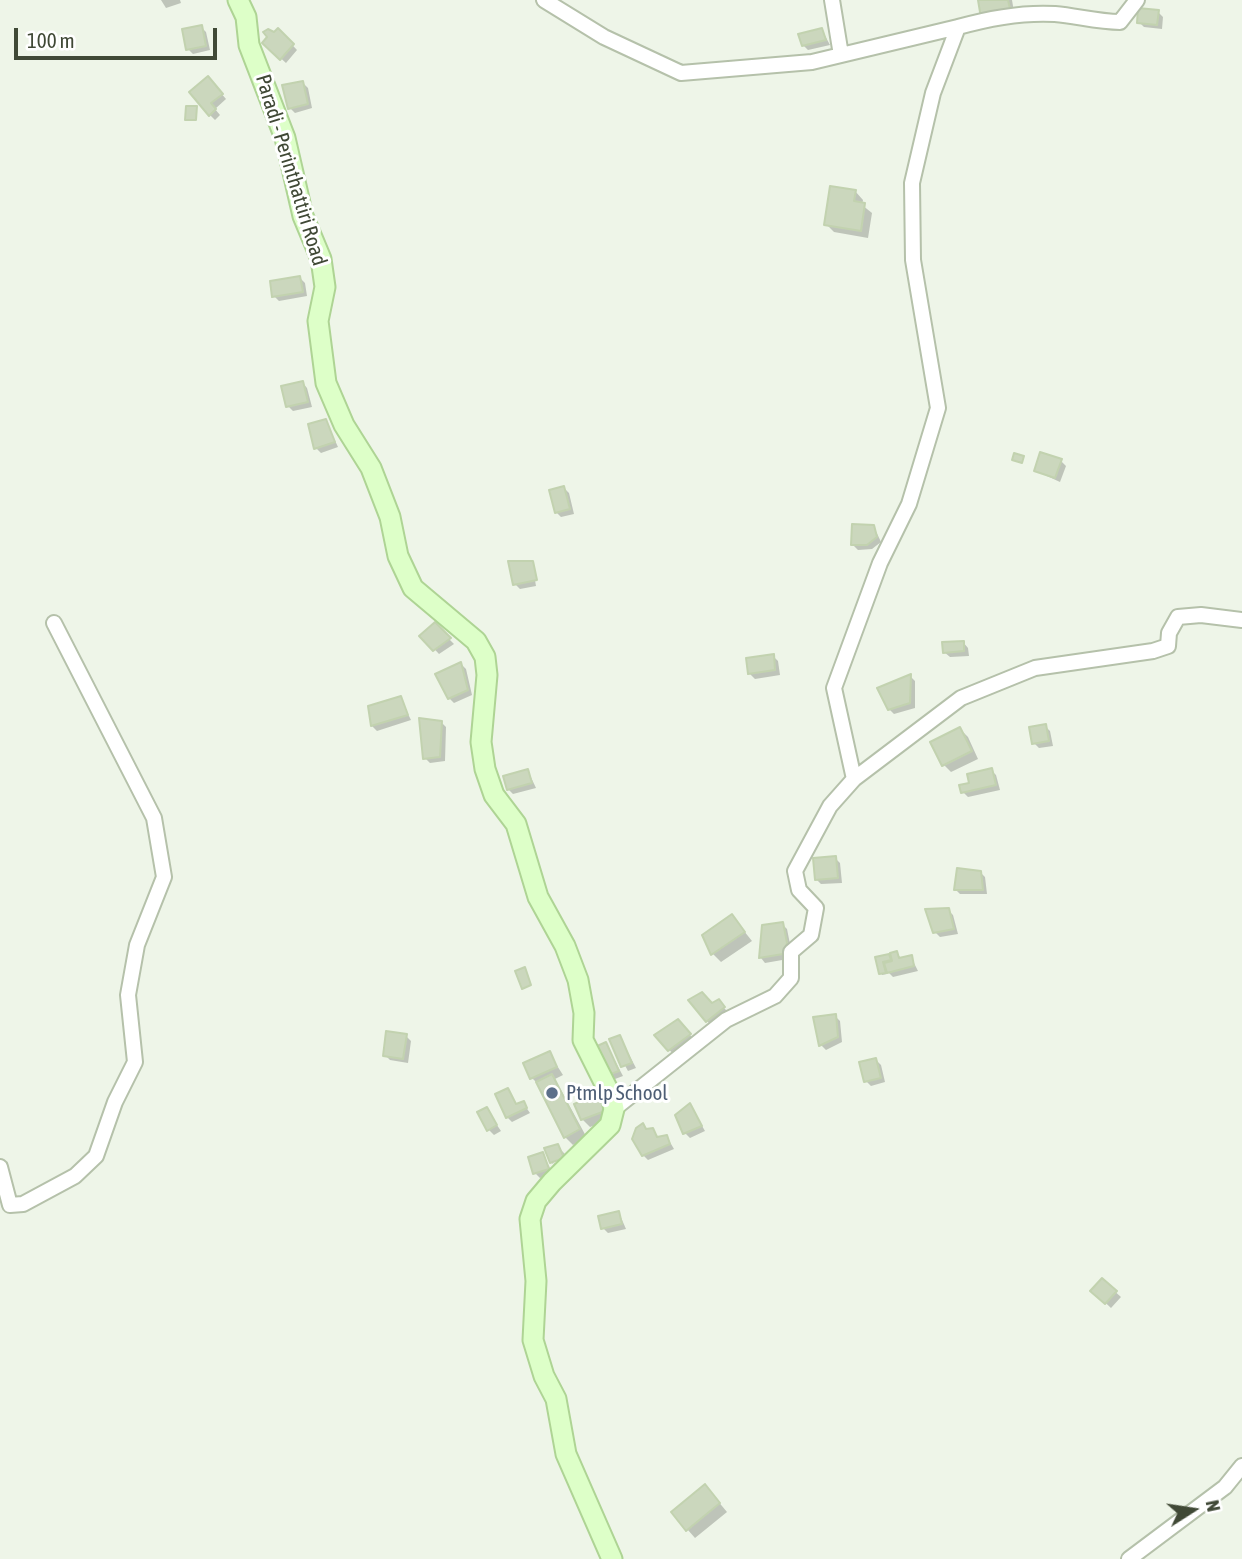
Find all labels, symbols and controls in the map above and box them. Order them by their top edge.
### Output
scale bar [18,14,220,58]
text: 100 m [27,28,75,52]
street label: Paradi - Perinthattiri Road [250,71,332,269]
place label: Ptmlp School [566,1080,668,1106]
marker: Ptmlp School [544,1085,560,1101]
north arrow [1158,1475,1228,1545]
text: N [1202,1498,1225,1513]

